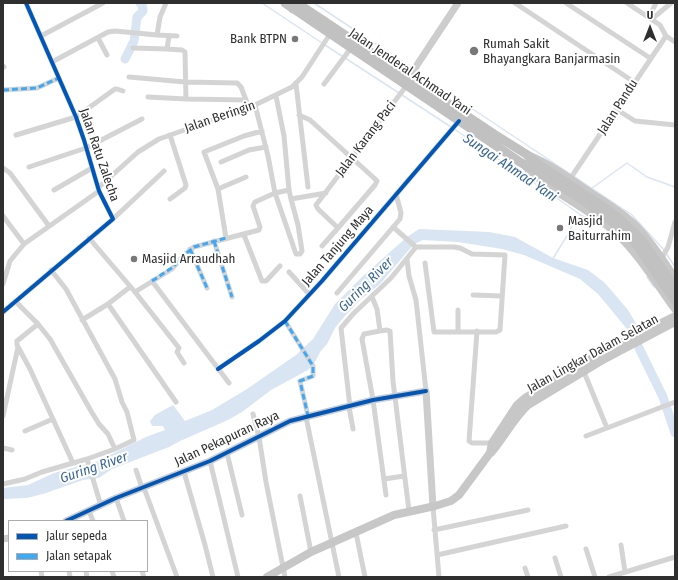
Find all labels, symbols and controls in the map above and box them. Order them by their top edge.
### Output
north arrow [630,8,670,48]
text: U [647,9,653,22]
street label: Jalan Jenderal Achmad Yani [346,25,474,119]
place label: Bank BTPN [230,31,287,47]
marker: Bank BTPN [290,34,300,44]
place label: Rumah Sakit Bhayangkara Banjarmasin [483,36,620,67]
marker: Rumah Sakit Bhayangkara Banjarmasin [468,45,480,57]
street label: Jalan Pandu [594,77,642,137]
street label: Jalan Beringin [183,98,257,136]
street label: Jalan Karang Paci [333,98,399,180]
street label: Jalan Ratu Zalecha [76,106,122,204]
water label: Sungai Ahmad Yani [460,130,560,206]
street label: Jalan Tanjung Maya [299,203,377,289]
place label: Masjid Baiturrahim [568,213,631,244]
marker: Masjid Baiturrahim [555,223,565,233]
place label: Masjid Arraudhah [142,251,235,267]
marker: Masjid Arraudhah [129,254,139,264]
water label: Guring River [335,254,397,316]
street label: Jalan Lingkar Dalam Selatan [525,311,661,397]
street label: Jalan Pekapuran Raya [172,408,282,470]
water label: Guring River [58,449,130,487]
legend [8,520,148,572]
text: Jalur sepeda [46,529,107,543]
text: Jalan setapak [46,549,112,563]

